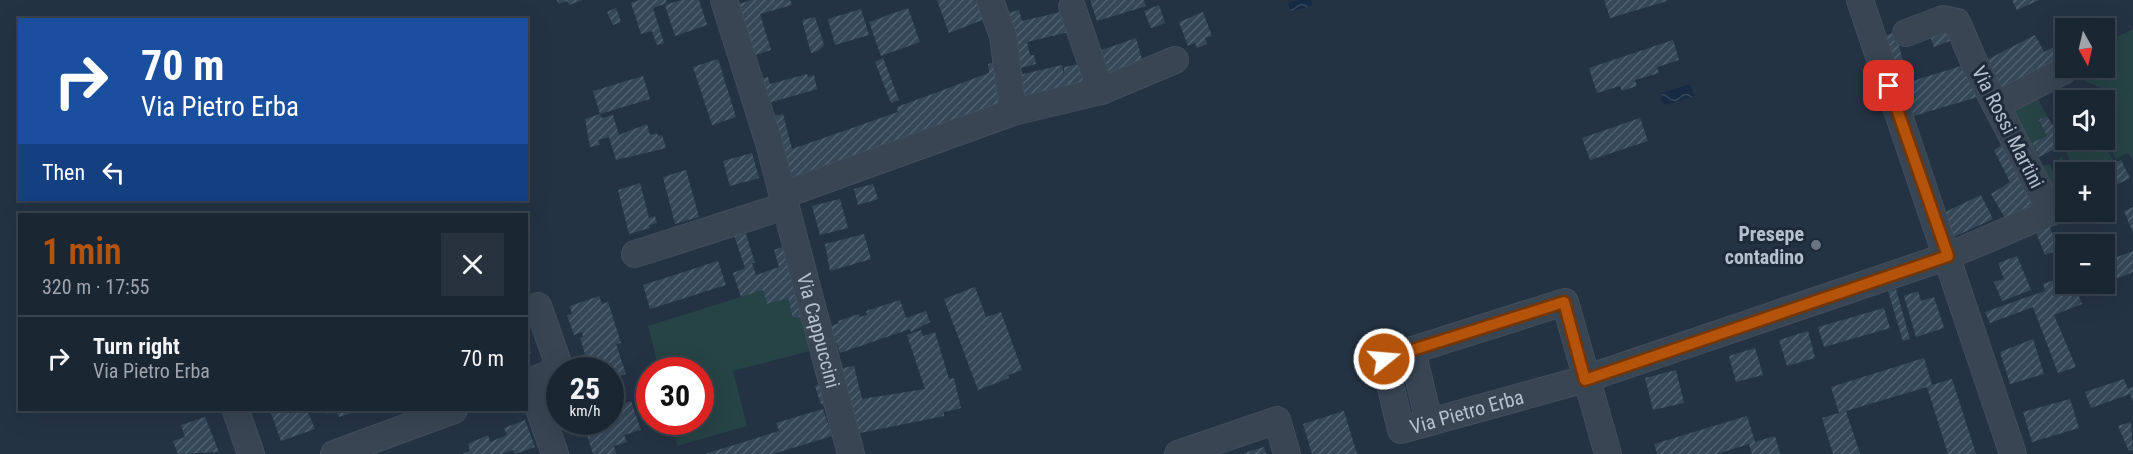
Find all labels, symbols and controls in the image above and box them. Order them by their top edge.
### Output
north arrow [2055,18,2115,78]
map controls [2055,18,2115,294]
text: 70 m [141,41,224,90]
icon: right [42,42,120,120]
pin [1863,60,1914,111]
street label: Via Rossi Martini [1967,62,2049,192]
icon: arrive [1872,69,1905,102]
button: sound [2055,90,2115,150]
text: Via Pietro Erba [141,91,299,123]
icon: left [97,156,130,189]
text: Then [42,160,85,185]
button: + [2055,162,2115,222]
place label: Presepe contadino [1725,222,1804,269]
text: 1 min [42,231,122,273]
button: close [441,233,504,296]
button: − [2055,234,2115,294]
marker: Presepe contadino [1809,238,1823,252]
street label: Via Cappuccini [792,271,845,391]
text: 320 m · 17:55 [42,275,149,299]
position arrow [1352,327,1416,391]
text: Turn right [93,334,180,359]
icon: right [42,342,75,375]
text: 70 m [461,346,504,371]
speed limit sign: 30 [636,357,714,435]
text: Via Pietro Erba [93,359,210,383]
text: 25 [570,371,600,406]
street label: Via Pietro Erba [1407,385,1526,439]
text: km/h [570,402,600,420]

